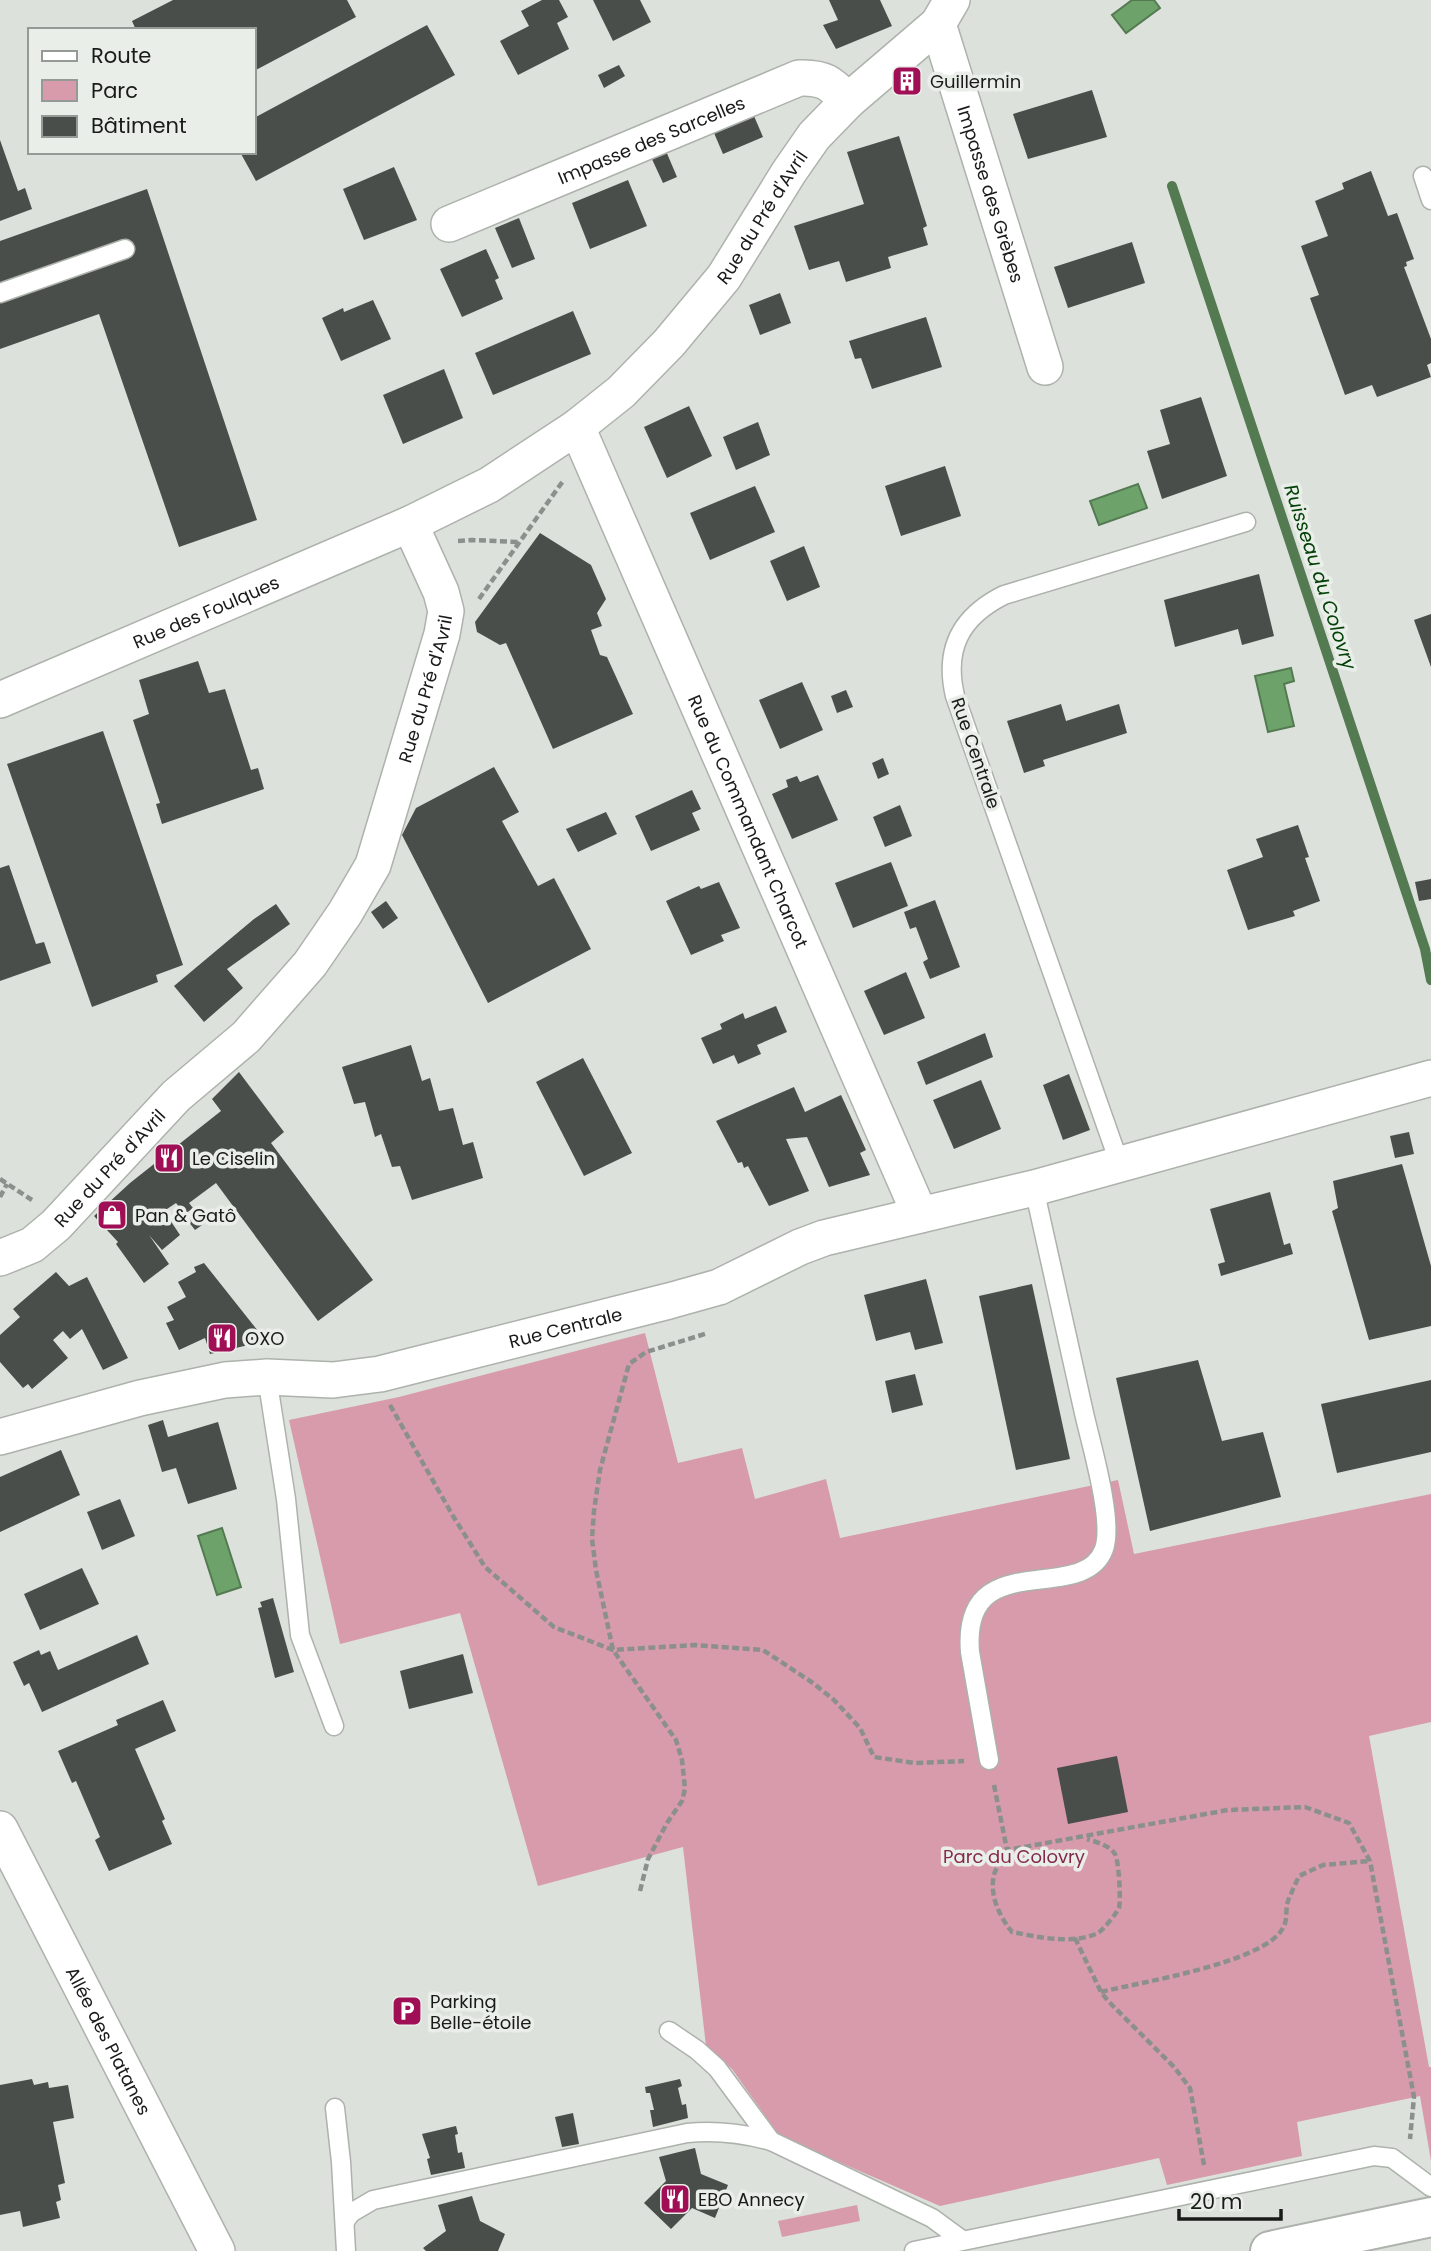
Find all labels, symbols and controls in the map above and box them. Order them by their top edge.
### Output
legend [28,28,256,154]
text: Route [91,41,151,70]
building icon: Guillermin [890,64,924,98]
place label: Guillermin [930,69,1021,94]
text: Parc [91,76,138,105]
street label: Impasse des Sarcelles [554,90,749,190]
street label: Impasse des Grèbes [952,102,1030,286]
text: Bâtiment [91,111,187,140]
street label: Rue du Pré d'Avril [711,145,813,289]
water label: Ruisseau du Colovry [1277,481,1363,674]
street label: Rue des Foulques [129,569,283,654]
street label: Rue du Pré d'Avril [392,613,458,766]
street label: Rue du Commandant Charcot [683,691,815,952]
street label: Rue Centrale [945,694,1007,812]
street label: Rue du Pré d'Avril [48,1103,171,1232]
restaurant icon: Le Ciselin [152,1141,186,1175]
place label: Le Ciselin [192,1146,275,1171]
shop icon: Pan & Gatô [95,1198,129,1232]
place label: Pan & Gatô [135,1203,236,1228]
street label: Rue Centrale [506,1301,625,1354]
restaurant icon: OXO [205,1321,239,1355]
place label: OXO [245,1326,284,1351]
park label: Parc du Colovry [943,1844,1085,1869]
street label: Allée des Platanes [60,1962,157,2119]
place label: Parking Belle-étoile [430,1989,531,2035]
parking icon: Parking Belle-étoile [390,1994,424,2028]
scale bar [1179,2178,1280,2222]
restaurant icon: EBO Annecy [658,2182,692,2216]
place label: EBO Annecy [698,2187,805,2212]
text: 20 m [1190,2187,1243,2216]

